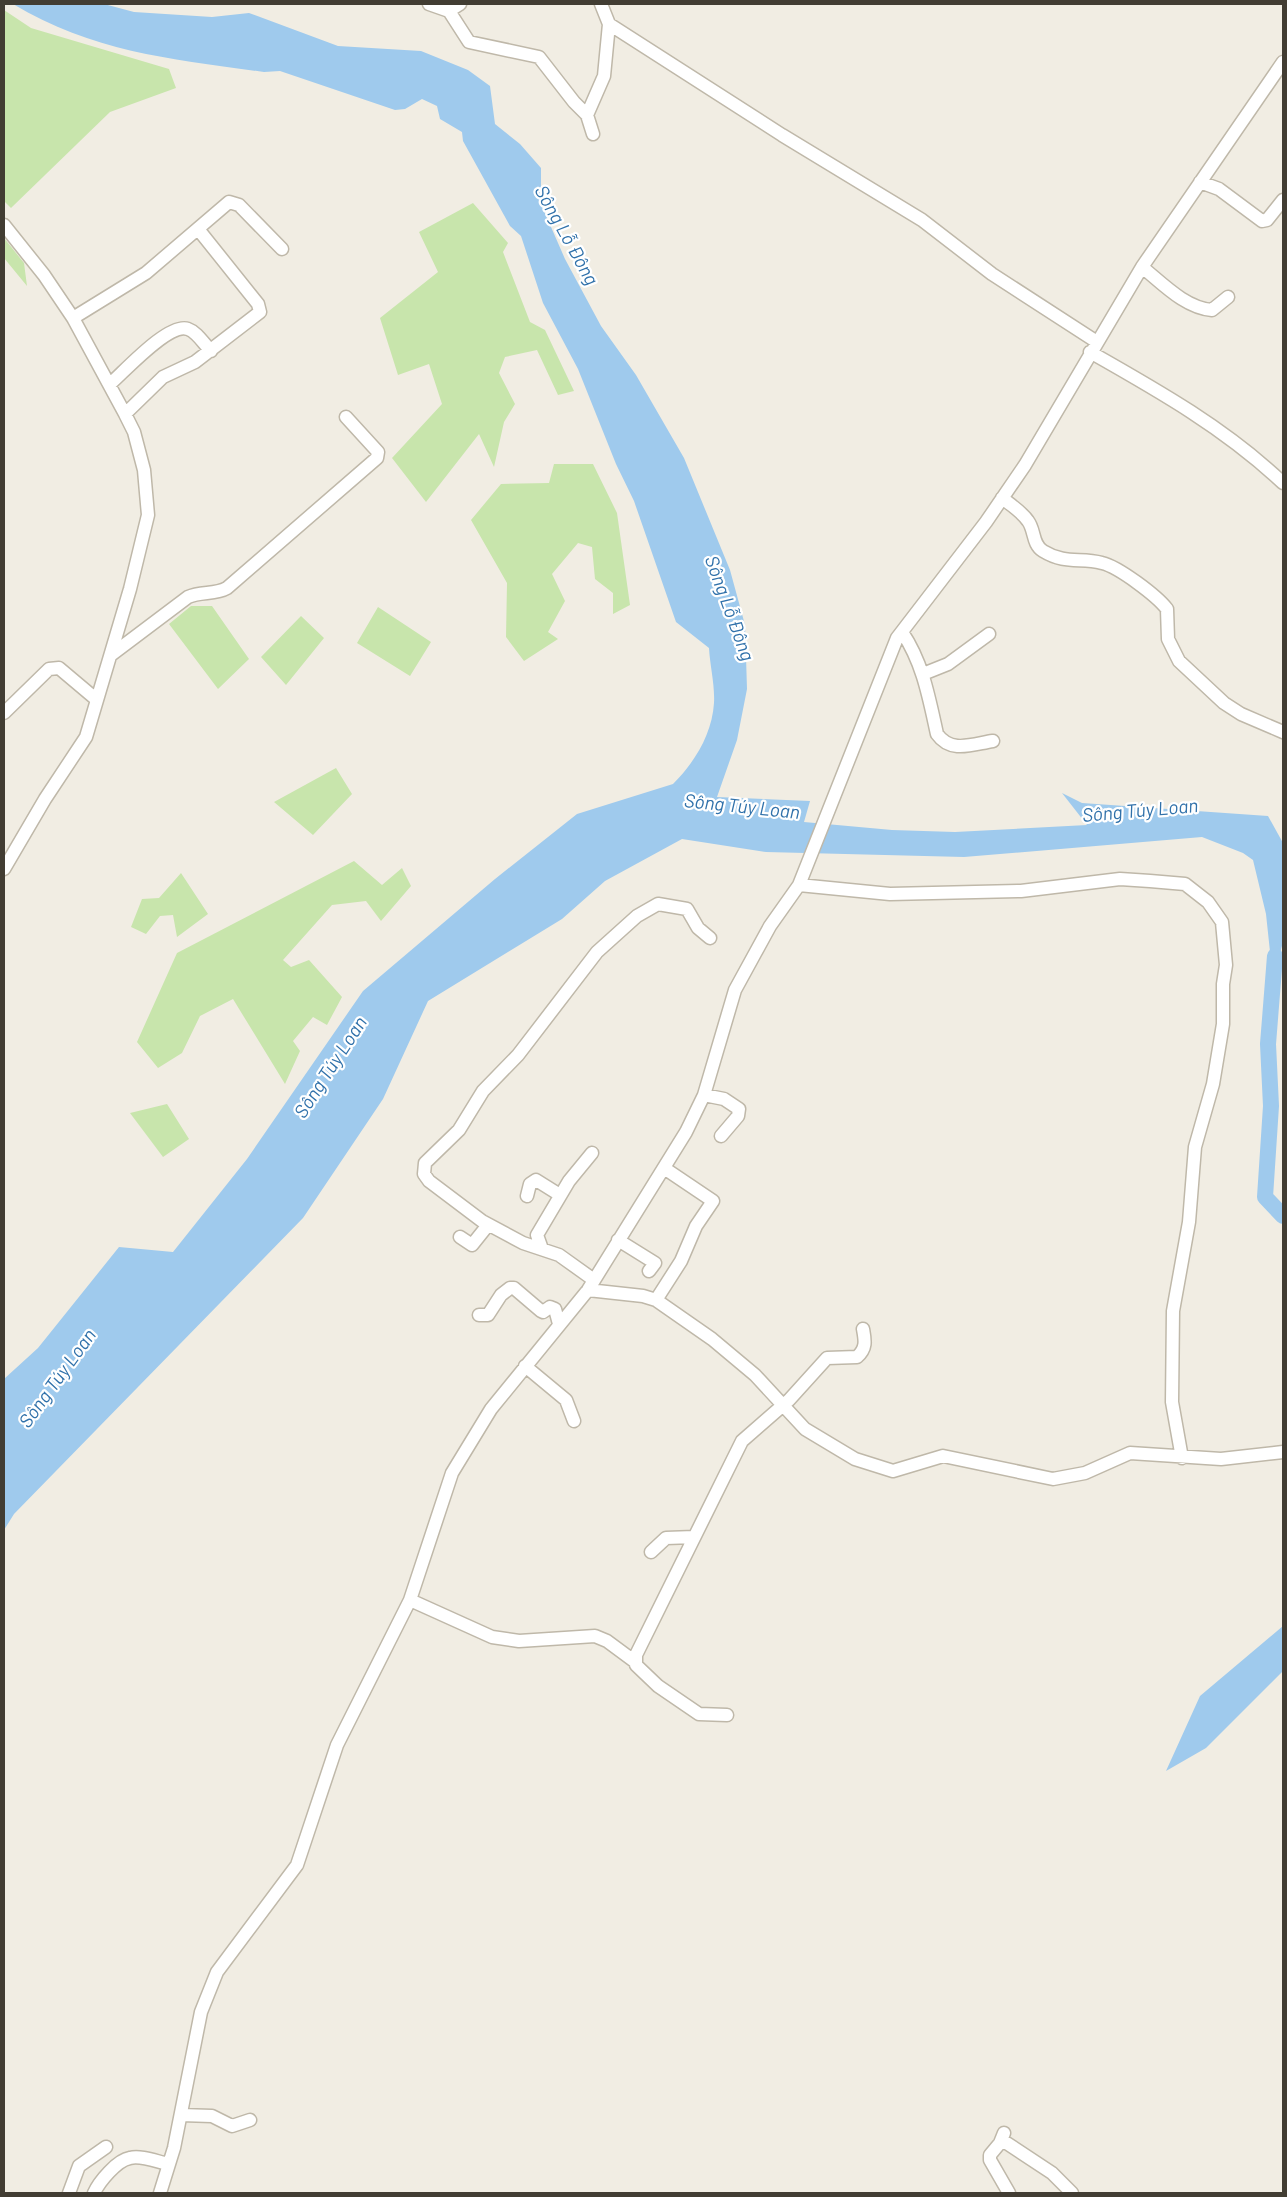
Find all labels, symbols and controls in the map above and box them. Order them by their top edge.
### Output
water label: Sông Lỗ Đông [531,181,604,289]
water label: Sông Lỗ Đông [701,552,760,664]
water label: Sông Túy Loan [683,788,801,823]
water label: Sông Túy Loan [1081,793,1199,826]
water label: Sông Túy Loan [288,1012,371,1122]
water label: Sông Túy Loan [13,1324,100,1432]

